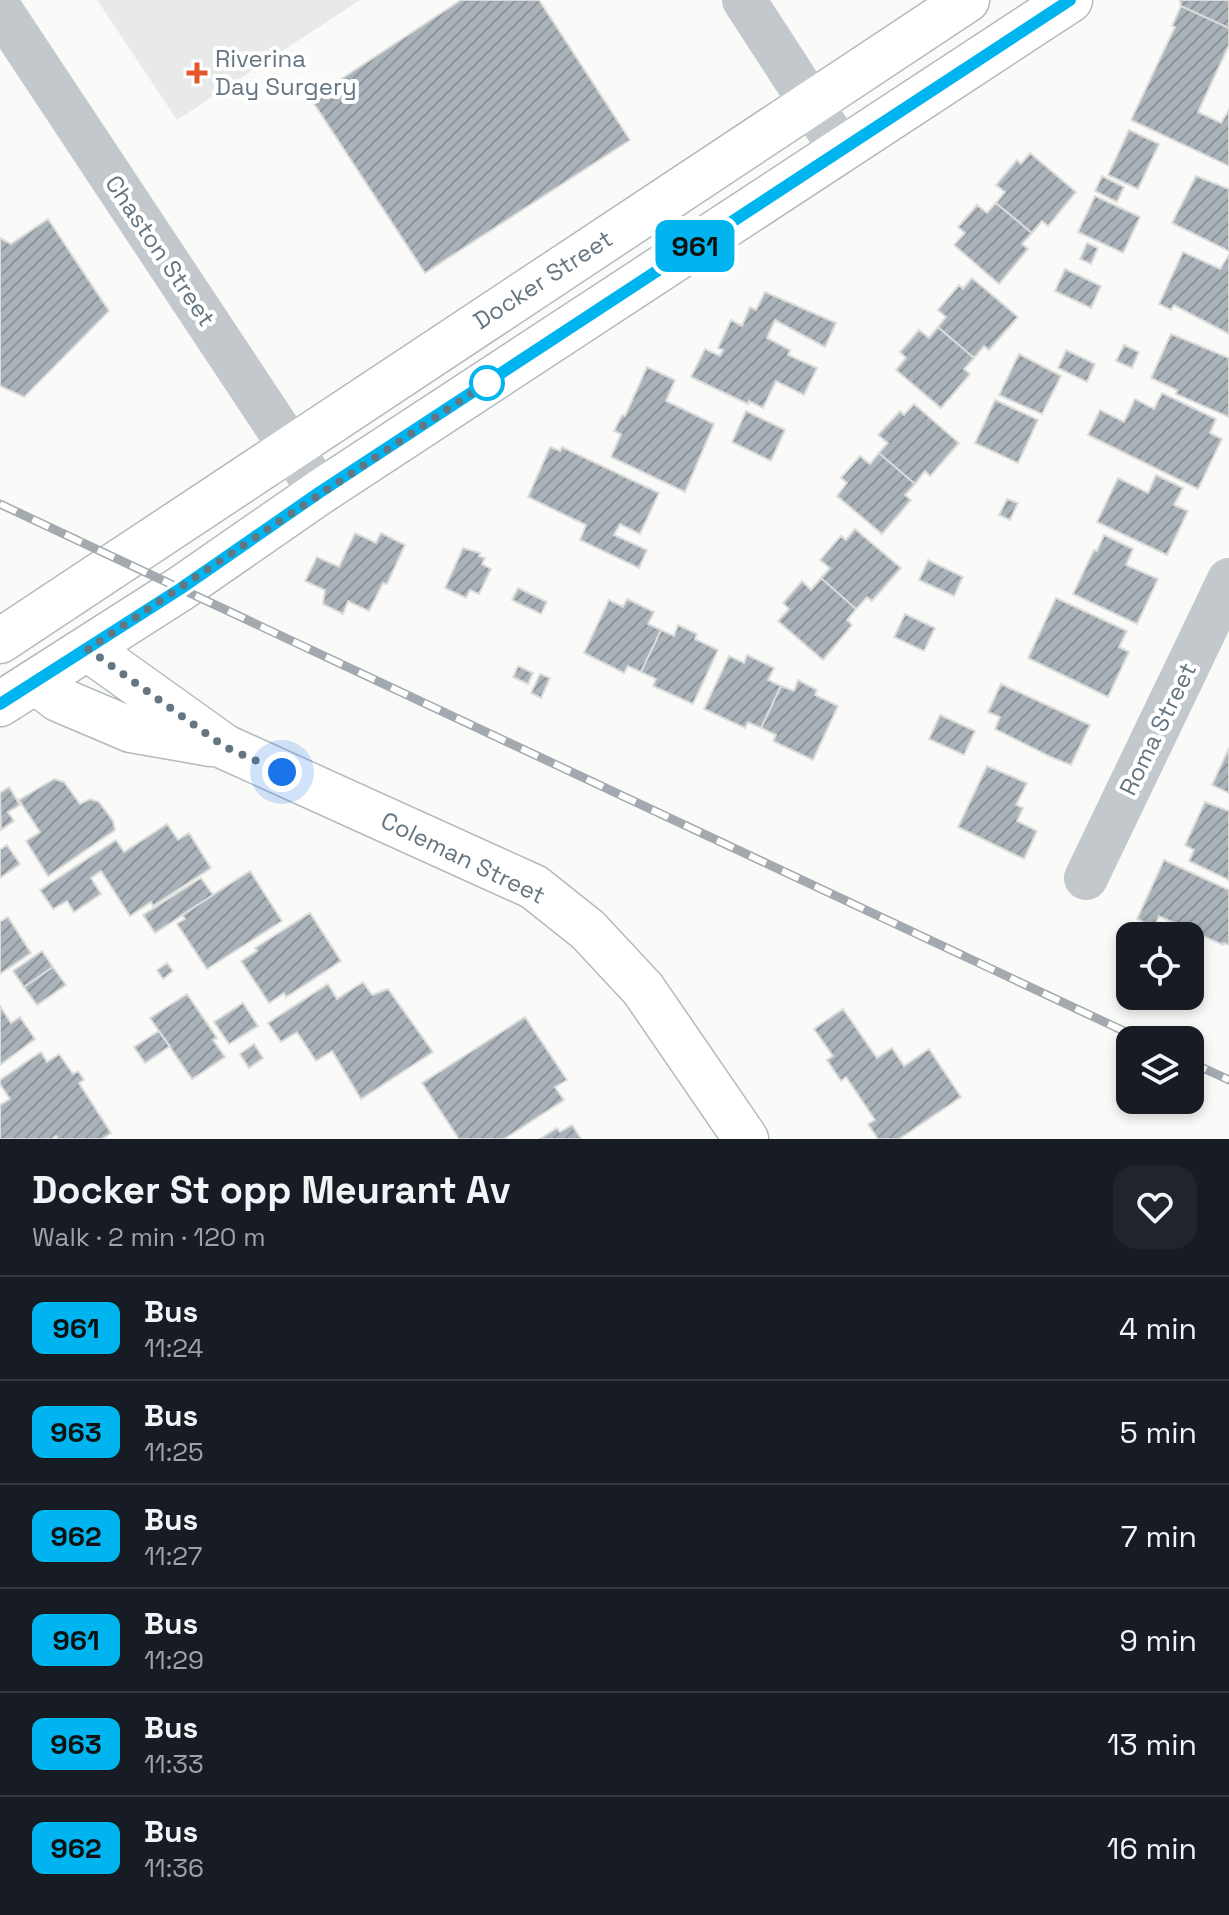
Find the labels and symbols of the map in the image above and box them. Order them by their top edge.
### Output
place label: Riverina Day Surgery [215,43,357,102]
marker: Riverina Day Surgery [186,62,208,84]
street label: Chaston Street [98,169,222,332]
line badge: 961 [649,220,741,272]
street label: Docker Street [467,223,618,336]
unlabelled marker [470,366,504,400]
street label: Roma Street [1112,657,1203,800]
your location [262,752,302,792]
street label: Coleman Street [376,804,550,911]

